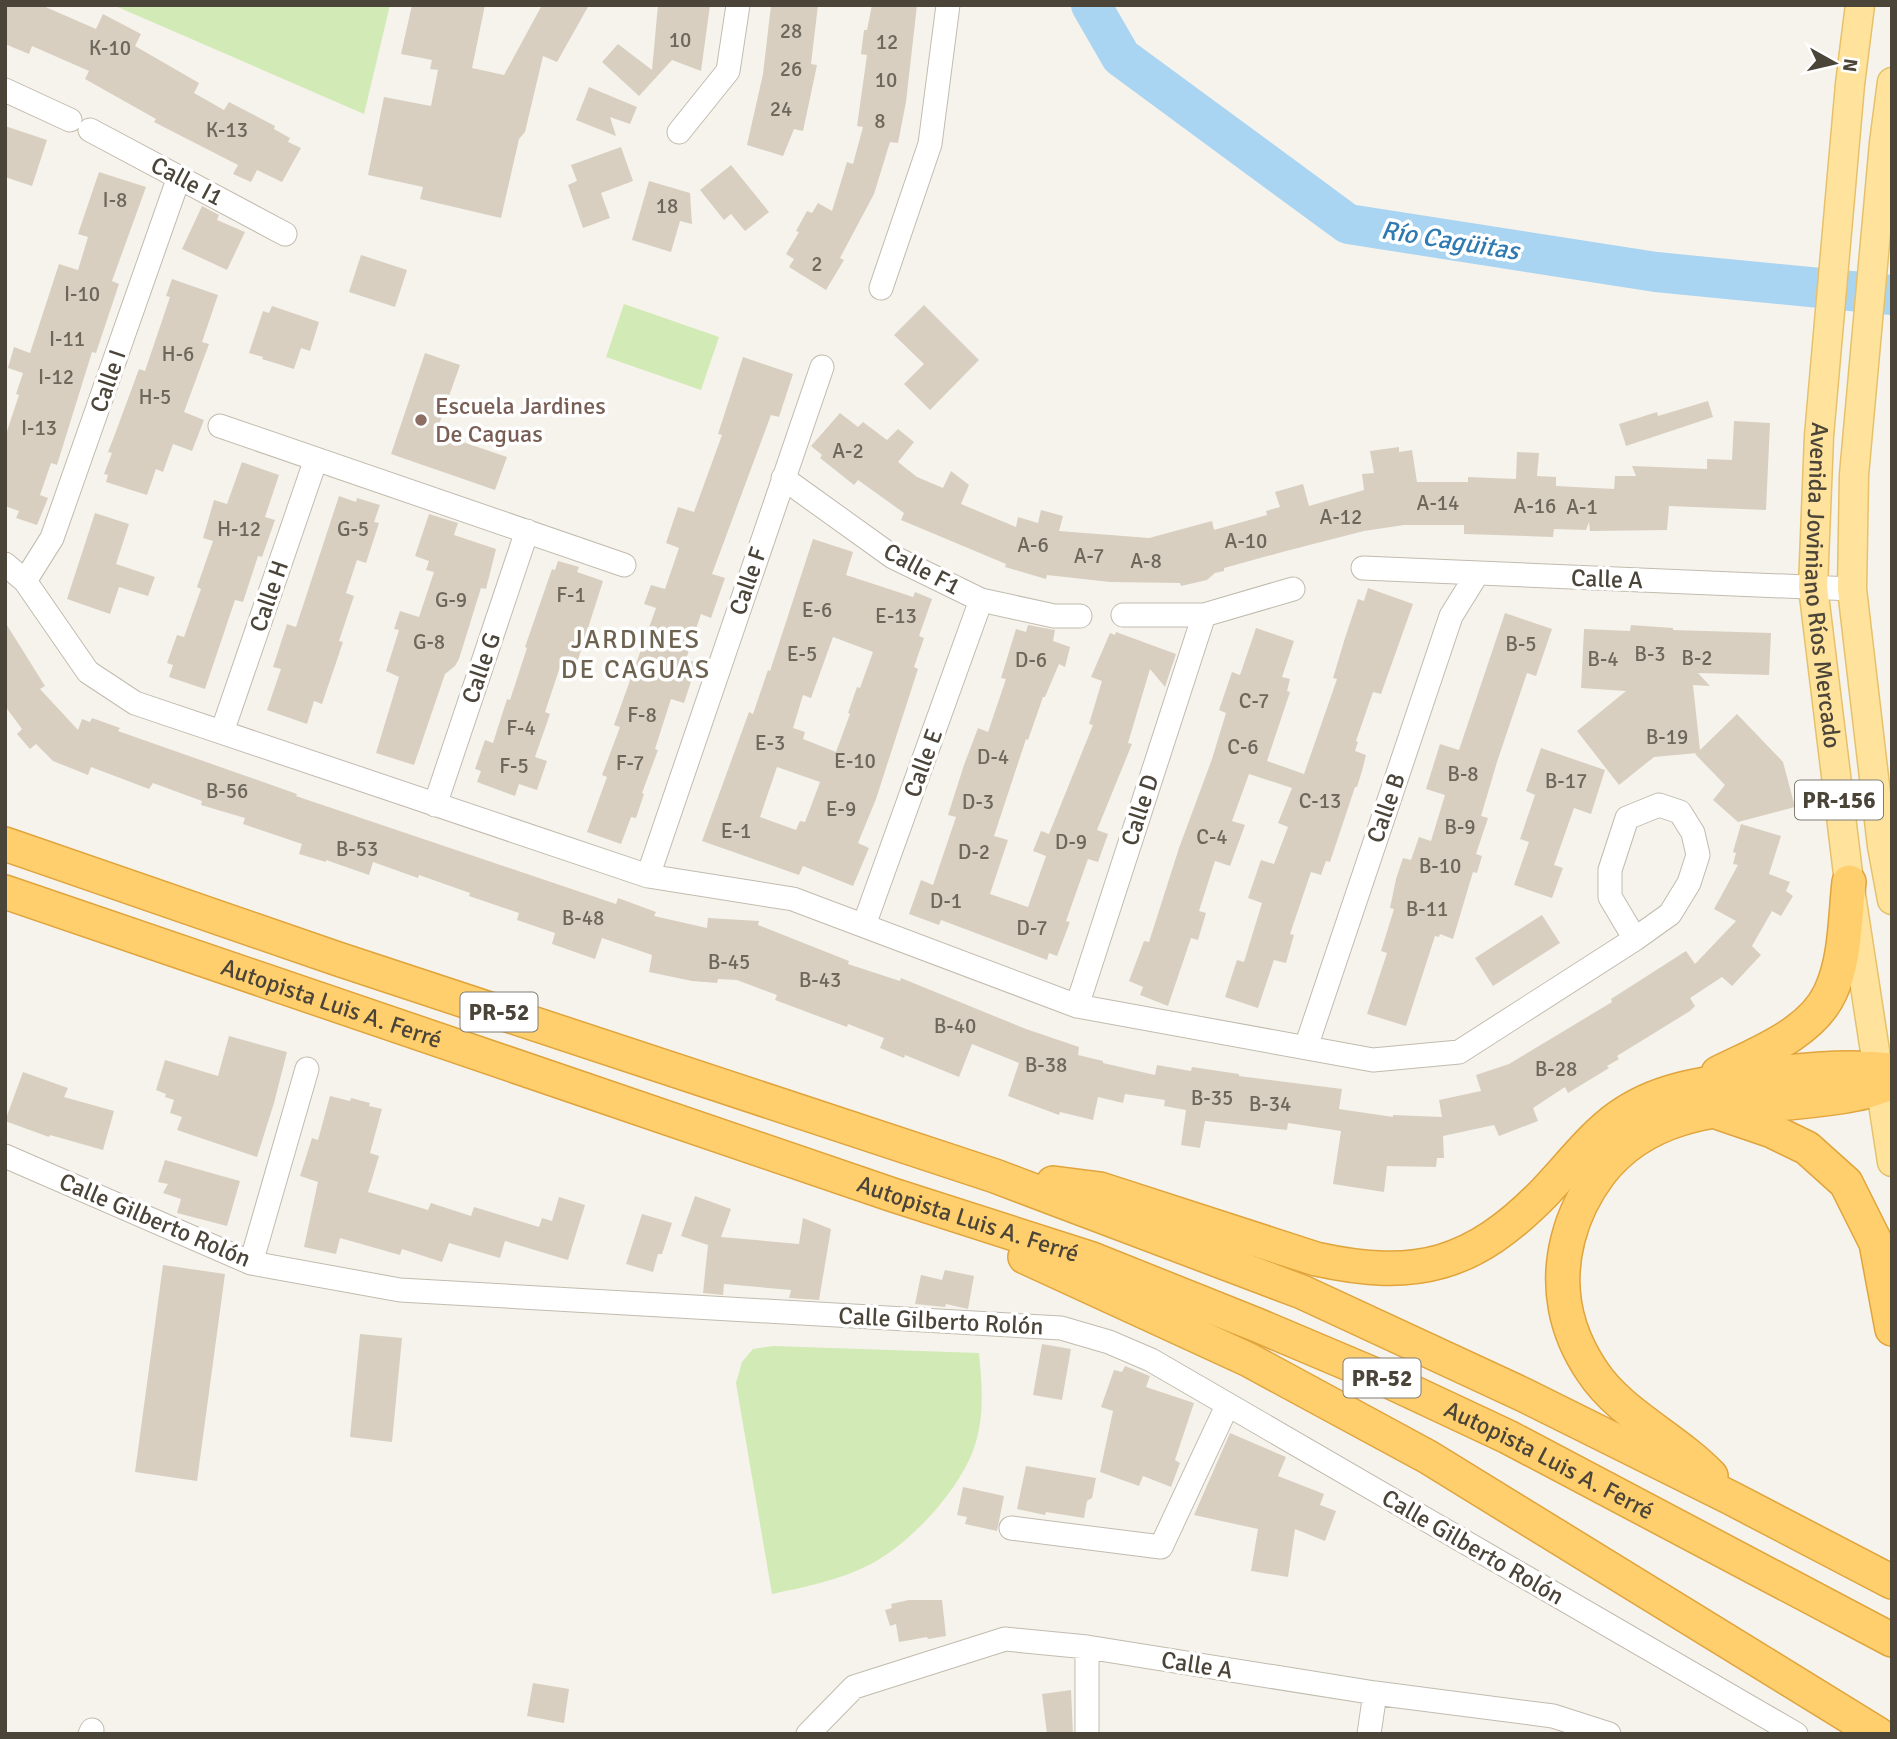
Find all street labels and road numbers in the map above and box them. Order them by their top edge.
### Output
street label: Calle I1 [146,150,228,212]
street label: Calle I [83,346,133,416]
street label: Avenida Joviniano Ríos Mercado [1797,421,1848,750]
street label: Calle F1 [878,536,966,602]
street label: Calle F [722,543,774,619]
street label: Calle H [243,556,295,636]
street label: Calle A [1570,563,1644,595]
street label: Calle G [455,629,507,707]
street label: Calle E [897,725,949,801]
street label: Calle B [1360,769,1412,847]
street label: Calle D [1114,771,1166,849]
road number: PR-156 [1795,780,1883,820]
street label: Autopista Luis A. Ferré [217,952,446,1055]
road number: PR-52 [461,993,538,1032]
street label: Calle Gilberto Rolón [55,1166,255,1274]
street label: Autopista Luis A. Ferré [853,1169,1083,1269]
street label: Calle Gilberto Rolón [838,1301,1044,1341]
road number: PR-52 [1344,1358,1420,1398]
street label: Autopista Luis A. Ferré [1439,1394,1659,1526]
street label: Calle Gilberto Rolón [1377,1483,1569,1611]
street label: Calle A [1159,1645,1235,1686]

